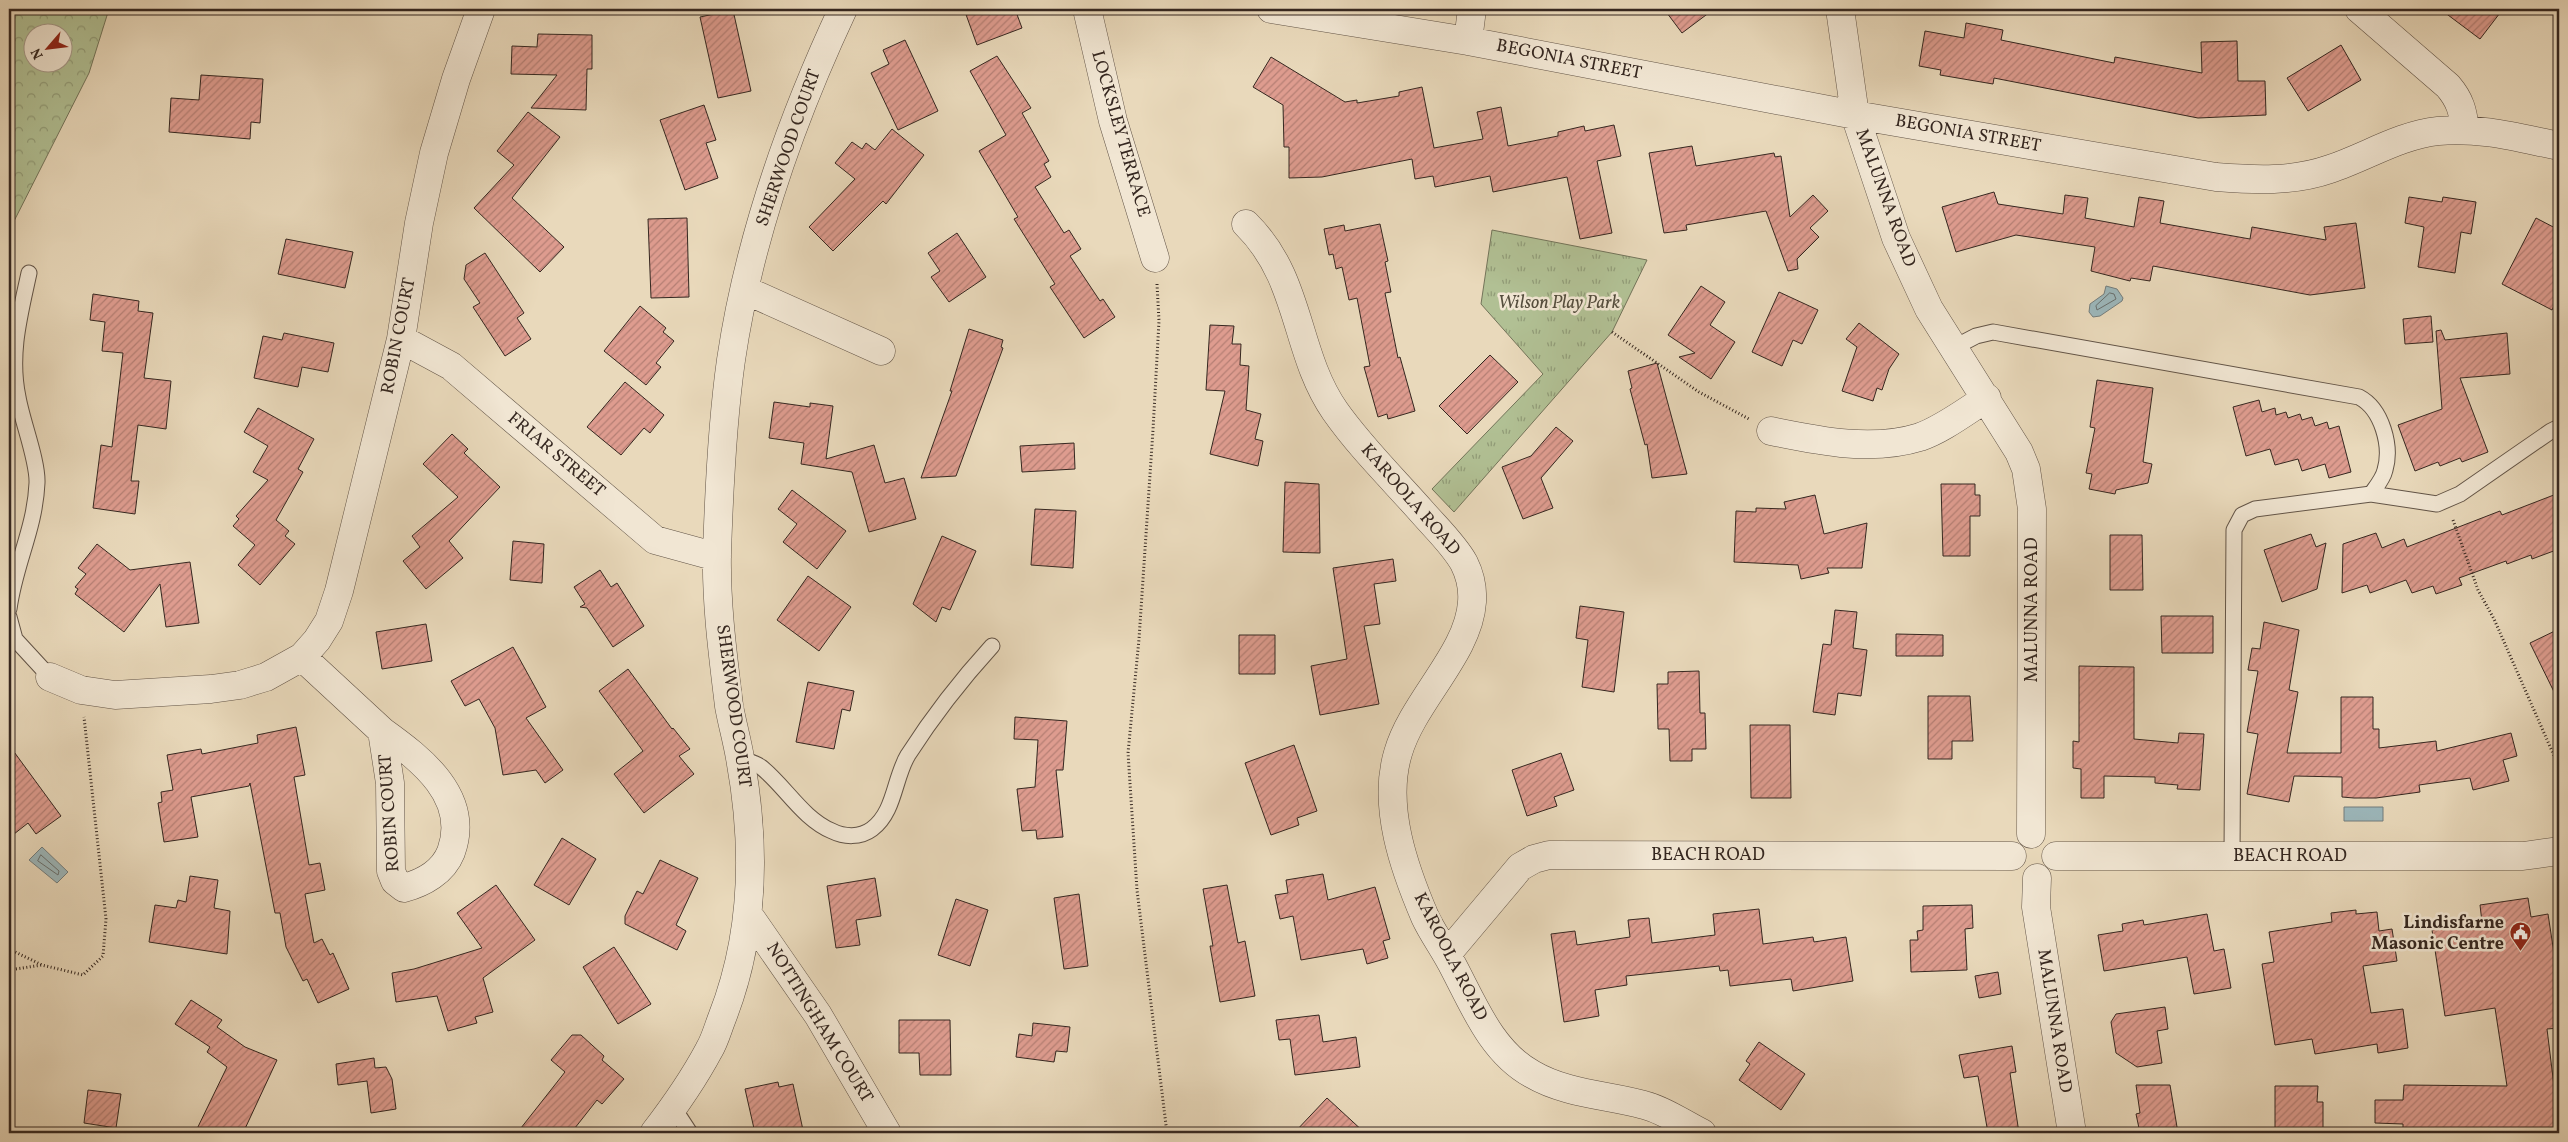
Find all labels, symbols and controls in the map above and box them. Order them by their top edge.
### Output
north arrow [22,22,72,72]
street label: BEGONIA STREET [1494,34,1644,86]
text: N [27,44,49,62]
street label: LOCKSLEY TERRACE [1084,48,1156,220]
street label: SHERWOOD COURT [750,66,828,230]
street label: BEGONIA STREET [1893,109,2043,159]
street label: MALUNNA ROAD [1848,125,1922,271]
street label: ROBIN COURT [375,275,423,396]
park label: Wilson Play Park [1498,291,1620,316]
street label: FRIAR STREET [502,407,611,504]
street label: KAROOLA ROAD [1354,439,1466,561]
street label: MALUNNA ROAD [2020,537,2045,683]
street label: SHERWOOD COURT [709,623,757,790]
street label: ROBIN COURT [373,753,407,873]
street label: BEACH ROAD [1651,843,1765,868]
street label: BEACH ROAD [2233,844,2347,869]
street label: KAROOLA ROAD [1407,889,1493,1025]
place label: Lindisfarne Masonic Centre [2371,911,2504,957]
public building icon: Lindisfarne Masonic Centre [2508,921,2532,952]
street label: NOTTINGHAM COURT [759,938,879,1108]
street label: MALUNNA ROAD [2030,947,2078,1095]

